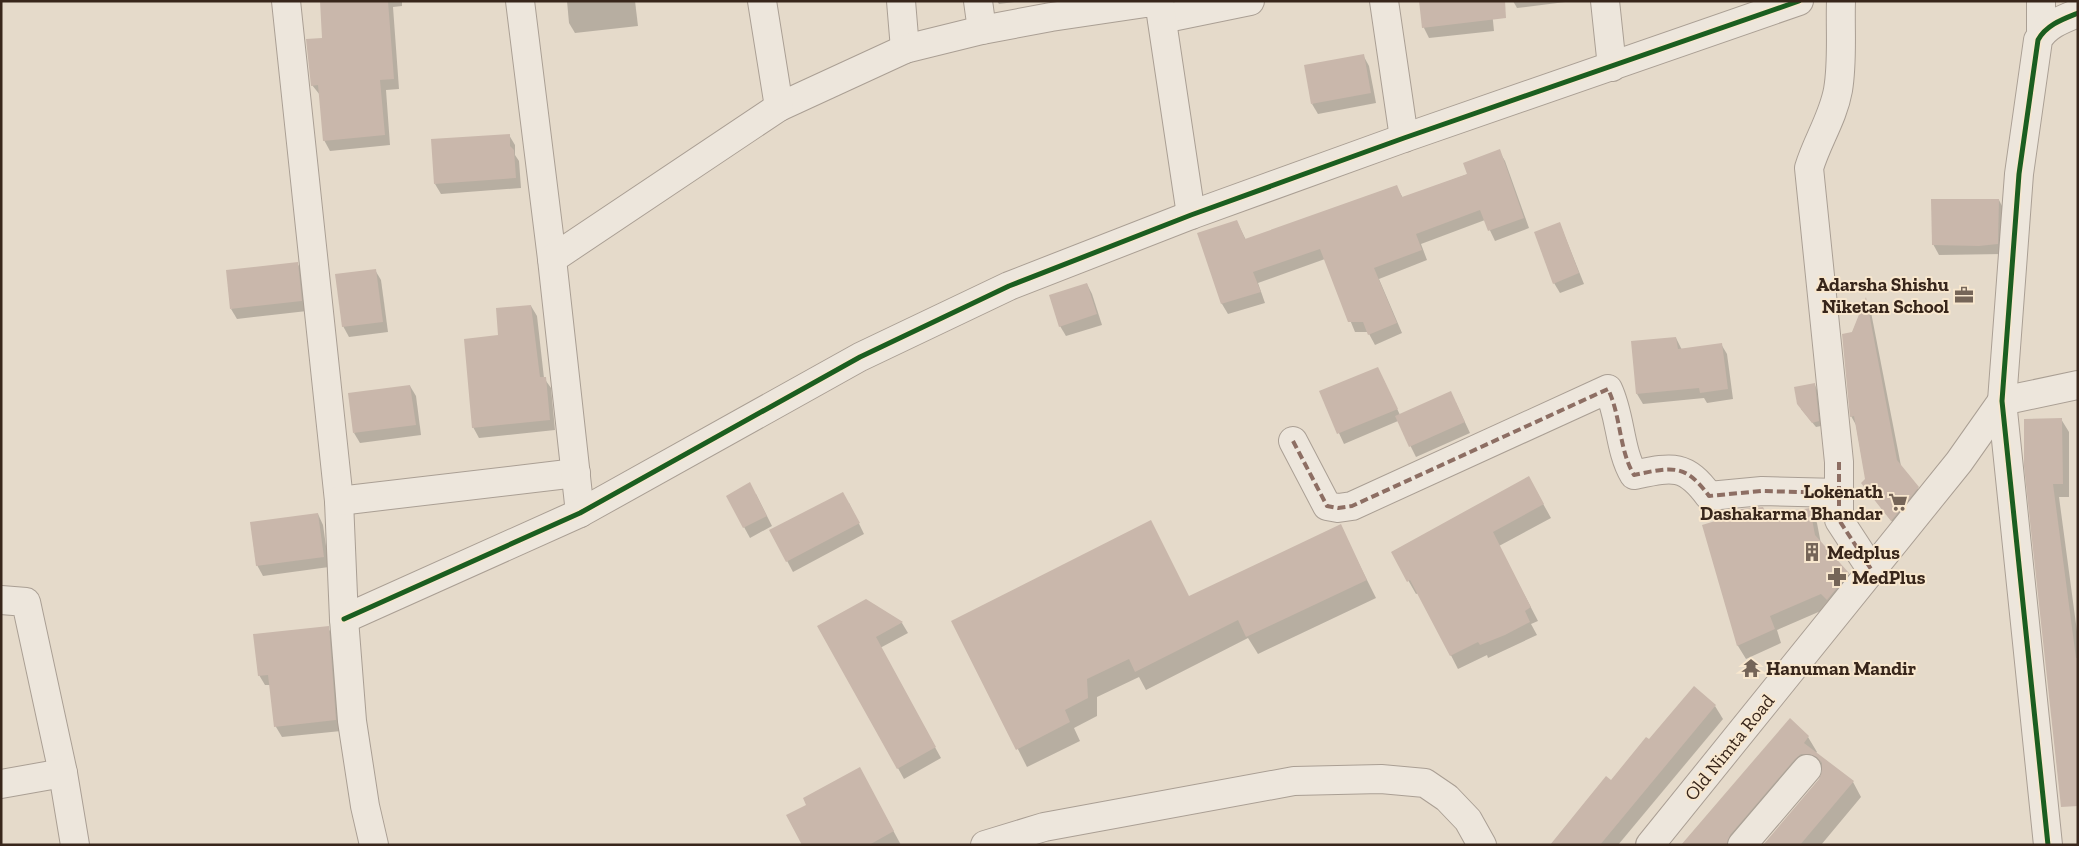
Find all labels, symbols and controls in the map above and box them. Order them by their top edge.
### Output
place label: Adarsha Shishu Niketan School [1816,273,1950,318]
office icon: Adarsha Shishu Niketan School [1953,284,1975,306]
place label: Lokenath Dashakarma Bhandar [1700,480,1884,525]
supermarket icon: Lokenath Dashakarma Bhandar [1887,491,1909,513]
building icon: Medplus [1801,541,1823,563]
place label: Medplus [1827,541,1900,564]
pharmacy icon: MedPlus [1826,566,1848,588]
place label: MedPlus [1852,566,1926,589]
temple icon: Hanuman Mandir [1740,657,1762,679]
place label: Hanuman Mandir [1766,657,1917,680]
street label: Old Nimta Road [1679,689,1780,805]

